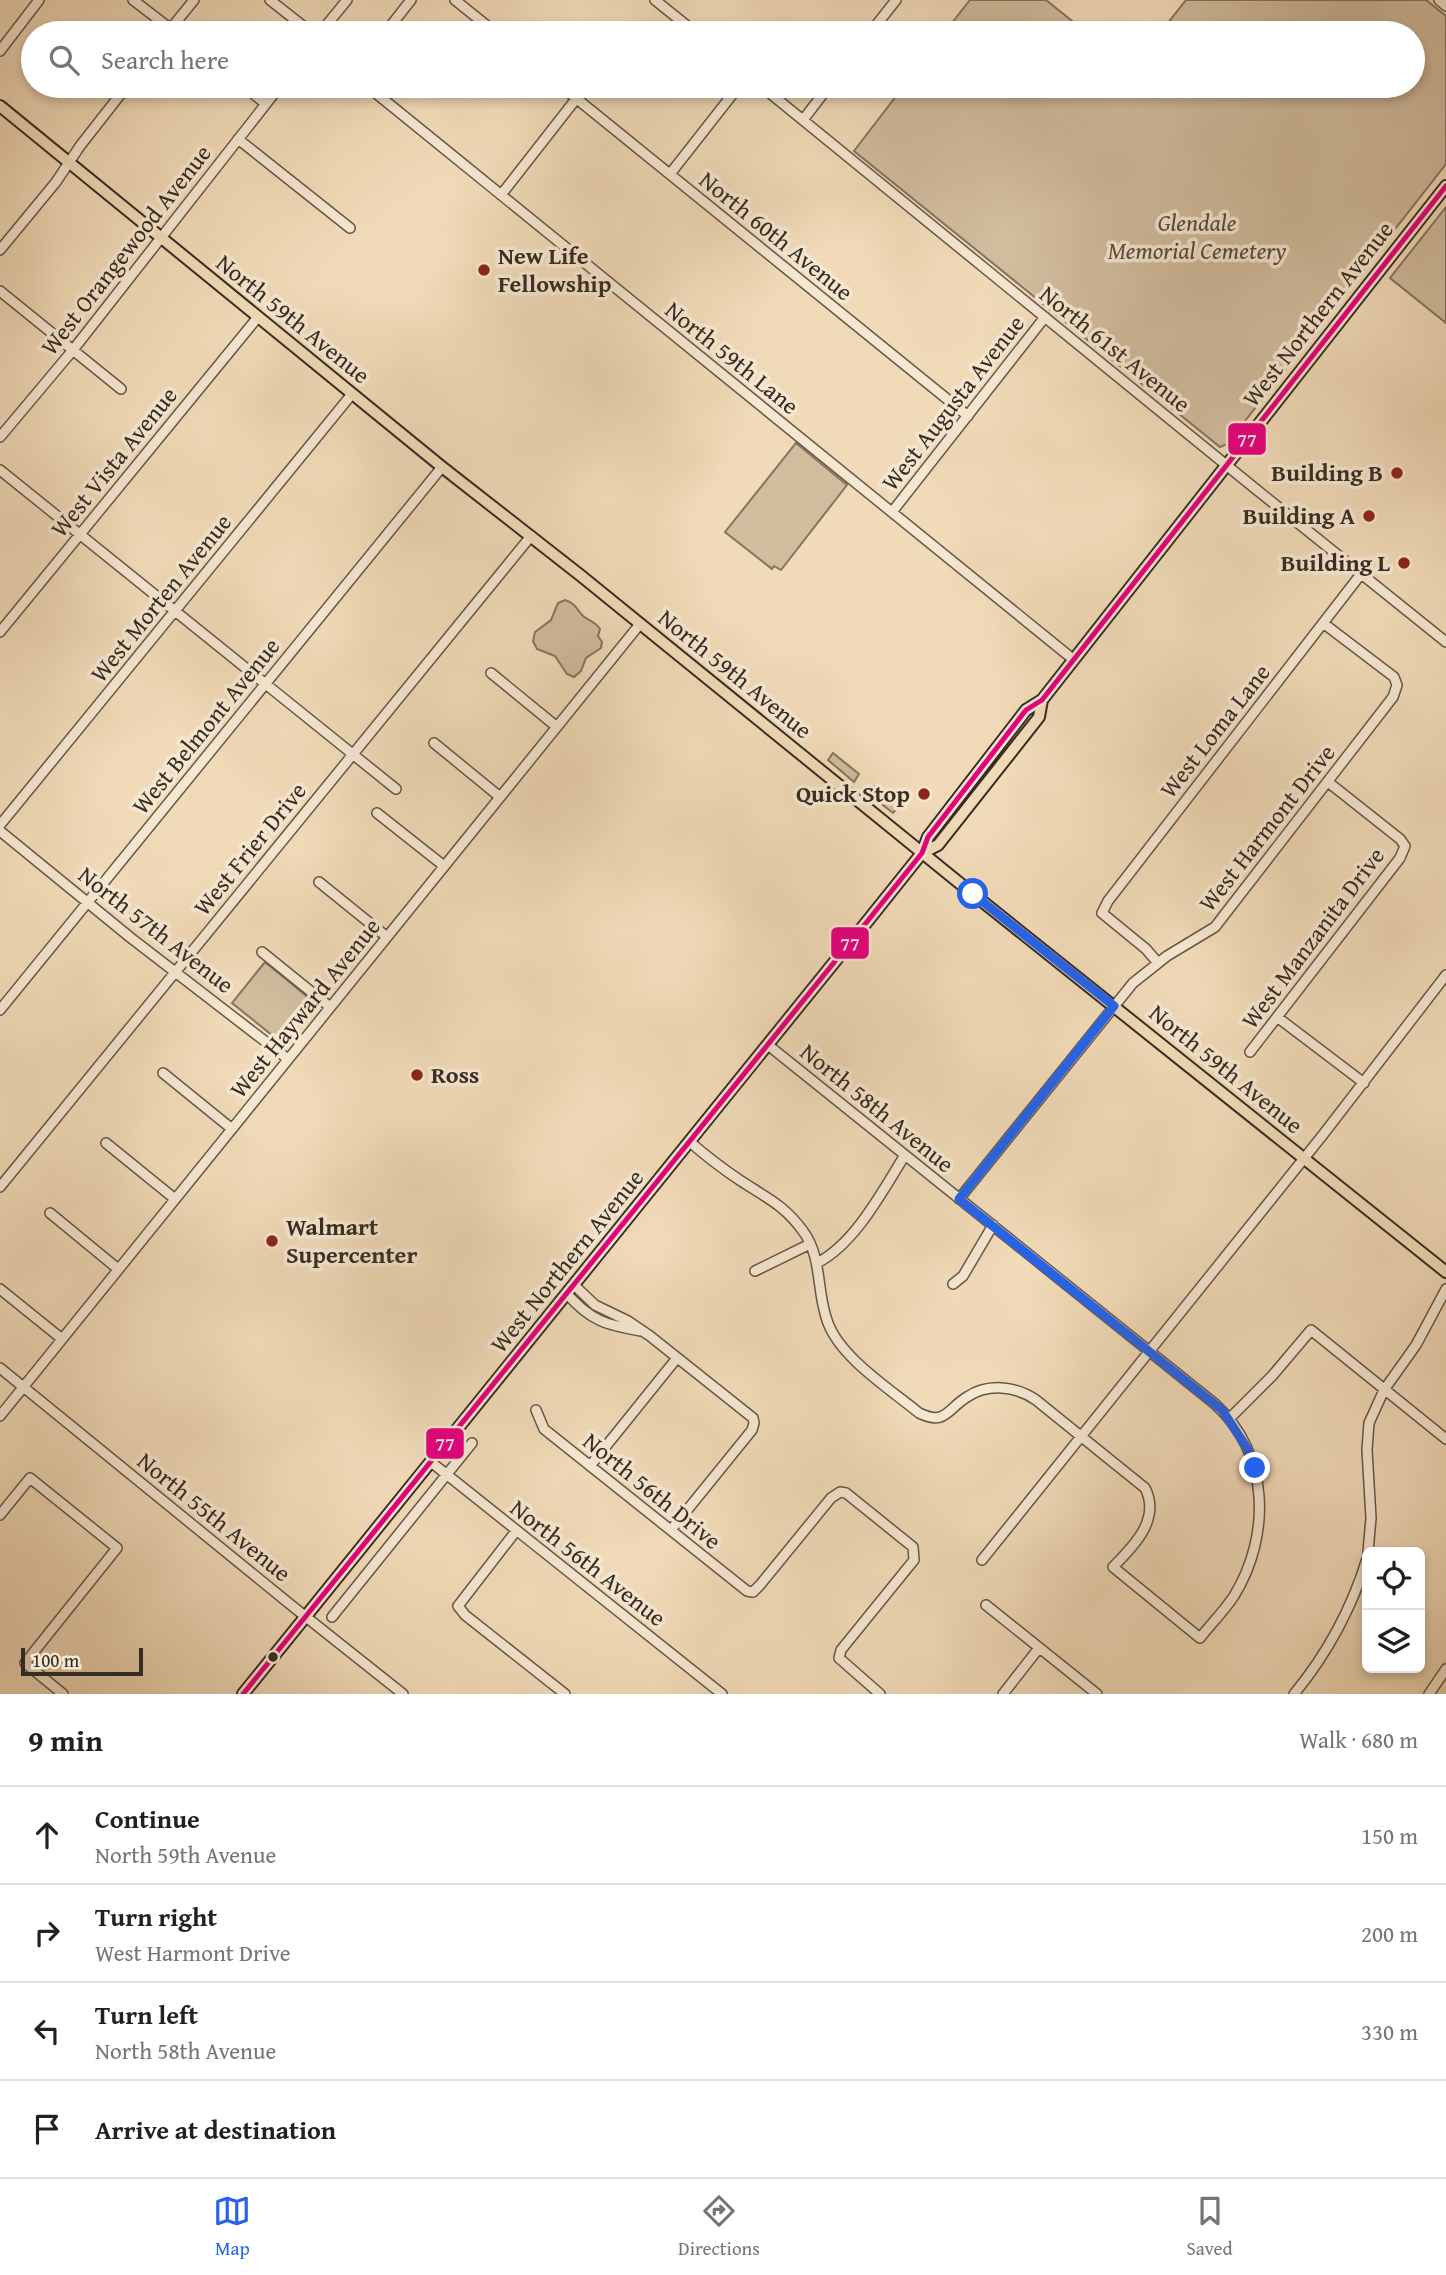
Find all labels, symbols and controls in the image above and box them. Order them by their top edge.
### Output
search box [21,21,1425,98]
text: Search here [101,40,229,79]
icon: search [45,41,83,79]
street label: West Orangewood Avenue [32,137,219,363]
street label: North 60th Avenue [692,162,861,309]
park label: Glendale Memorial Cemetery [1108,205,1286,268]
street label: West Northern Avenue [1234,213,1401,414]
place label: New Life Fellowship [498,238,611,301]
street label: North 59th Avenue [209,245,378,392]
marker: New Life Fellowship [476,262,492,278]
street label: North 61st Avenue [1032,277,1198,420]
street label: North 59th Lane [658,293,807,423]
street label: West Augusta Avenue [873,307,1033,498]
street label: West Vista Avenue [42,379,185,545]
line badge: 77 [1227,422,1267,456]
text: 77 [1237,425,1257,453]
place label: Building B [1271,455,1383,490]
marker: Building B [1389,465,1405,481]
place label: Building A [1243,498,1356,533]
street label: West Morten Avenue [82,506,240,690]
marker: Building A [1361,508,1377,524]
place label: Building L [1281,545,1391,580]
marker: Building L [1396,555,1412,571]
street label: North 59th Avenue [651,600,820,747]
street label: West Belmont Avenue [123,630,288,822]
street label: West Loma Lane [1151,656,1278,805]
street label: West Harmont Drive [1190,736,1343,919]
street label: West Frier Drive [185,774,314,923]
place label: Quick Stop [796,776,910,811]
marker: Quick Stop [916,786,932,802]
street label: West Manzanita Drive [1233,840,1393,1036]
street label: North 57th Avenue [71,858,242,1002]
route start [957,878,988,909]
street label: West Hayward Avenue [221,910,388,1105]
line badge: 77 [830,926,870,960]
text: 77 [840,929,860,957]
street label: North 59th Avenue [1142,995,1311,1142]
street label: North 58th Avenue [793,1034,962,1181]
place label: Ross [431,1057,479,1092]
marker: Ross [409,1067,425,1083]
street label: West Northern Avenue [481,1161,652,1360]
place label: Walmart Supercenter [286,1209,417,1272]
marker: Walmart Supercenter [264,1233,280,1249]
street label: North 56th Drive [576,1424,729,1557]
line badge: 77 [425,1427,465,1460]
text: 77 [435,1429,455,1457]
street label: North 55th Avenue [130,1443,299,1590]
route end [1239,1452,1270,1483]
street label: North 56th Avenue [503,1491,674,1635]
map controls [1362,1547,1425,1673]
button: locate [1362,1547,1425,1610]
button: layers [1362,1610,1425,1673]
scale bar [21,1645,144,1677]
text: 100 m [32,1646,79,1674]
unlabelled marker [266,1650,280,1664]
text: 9 min [28,1718,103,1762]
text: Walk · 680 m [1299,1723,1418,1756]
text: Continue [95,1799,200,1838]
icon: ahead [28,1816,66,1854]
text: 150 m [1361,1819,1418,1852]
text: North 59th Avenue [95,1838,276,1871]
text: Turn right [95,1897,217,1936]
icon: right [28,1914,66,1952]
text: 200 m [1361,1917,1418,1950]
text: West Harmont Drive [95,1936,291,1969]
text: Turn left [95,1995,198,2034]
icon: left [28,2012,66,2050]
text: 330 m [1361,2015,1418,2048]
text: North 58th Avenue [95,2034,276,2067]
icon: arrive [28,2110,66,2148]
text: Arrive at destination [95,2110,336,2149]
tab: Map [213,2192,251,2262]
tab: Directions [678,2192,760,2262]
tab: Saved [1187,2192,1233,2262]

